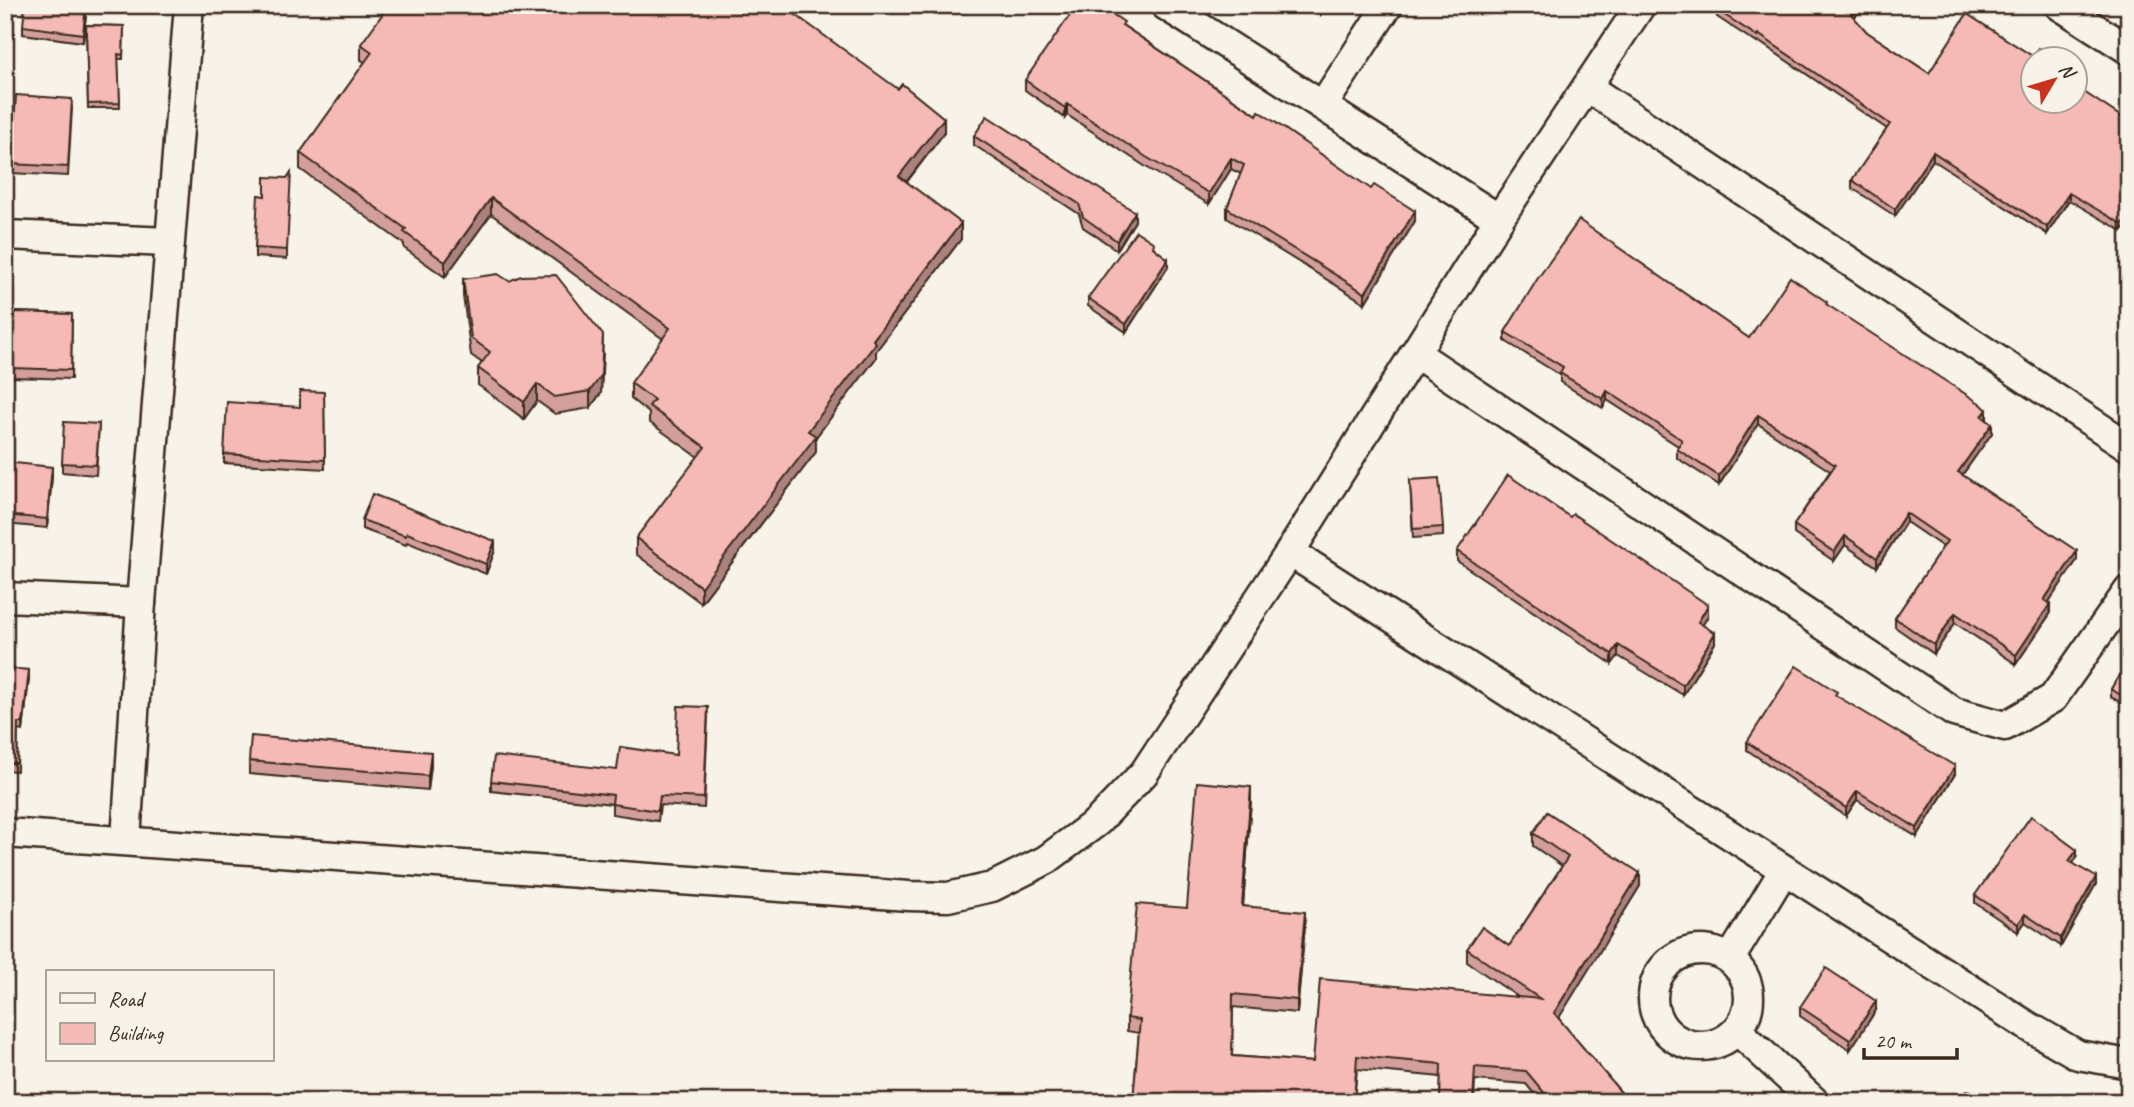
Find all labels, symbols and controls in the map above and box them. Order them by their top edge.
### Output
north arrow [2018,46,2088,116]
text: N [2054,58,2082,85]
legend [46,970,273,1062]
text: Road [108,986,147,1012]
scale bar [1864,1016,1957,1060]
text: Building [108,1020,165,1046]
text: 20 m [1875,1028,1913,1054]

